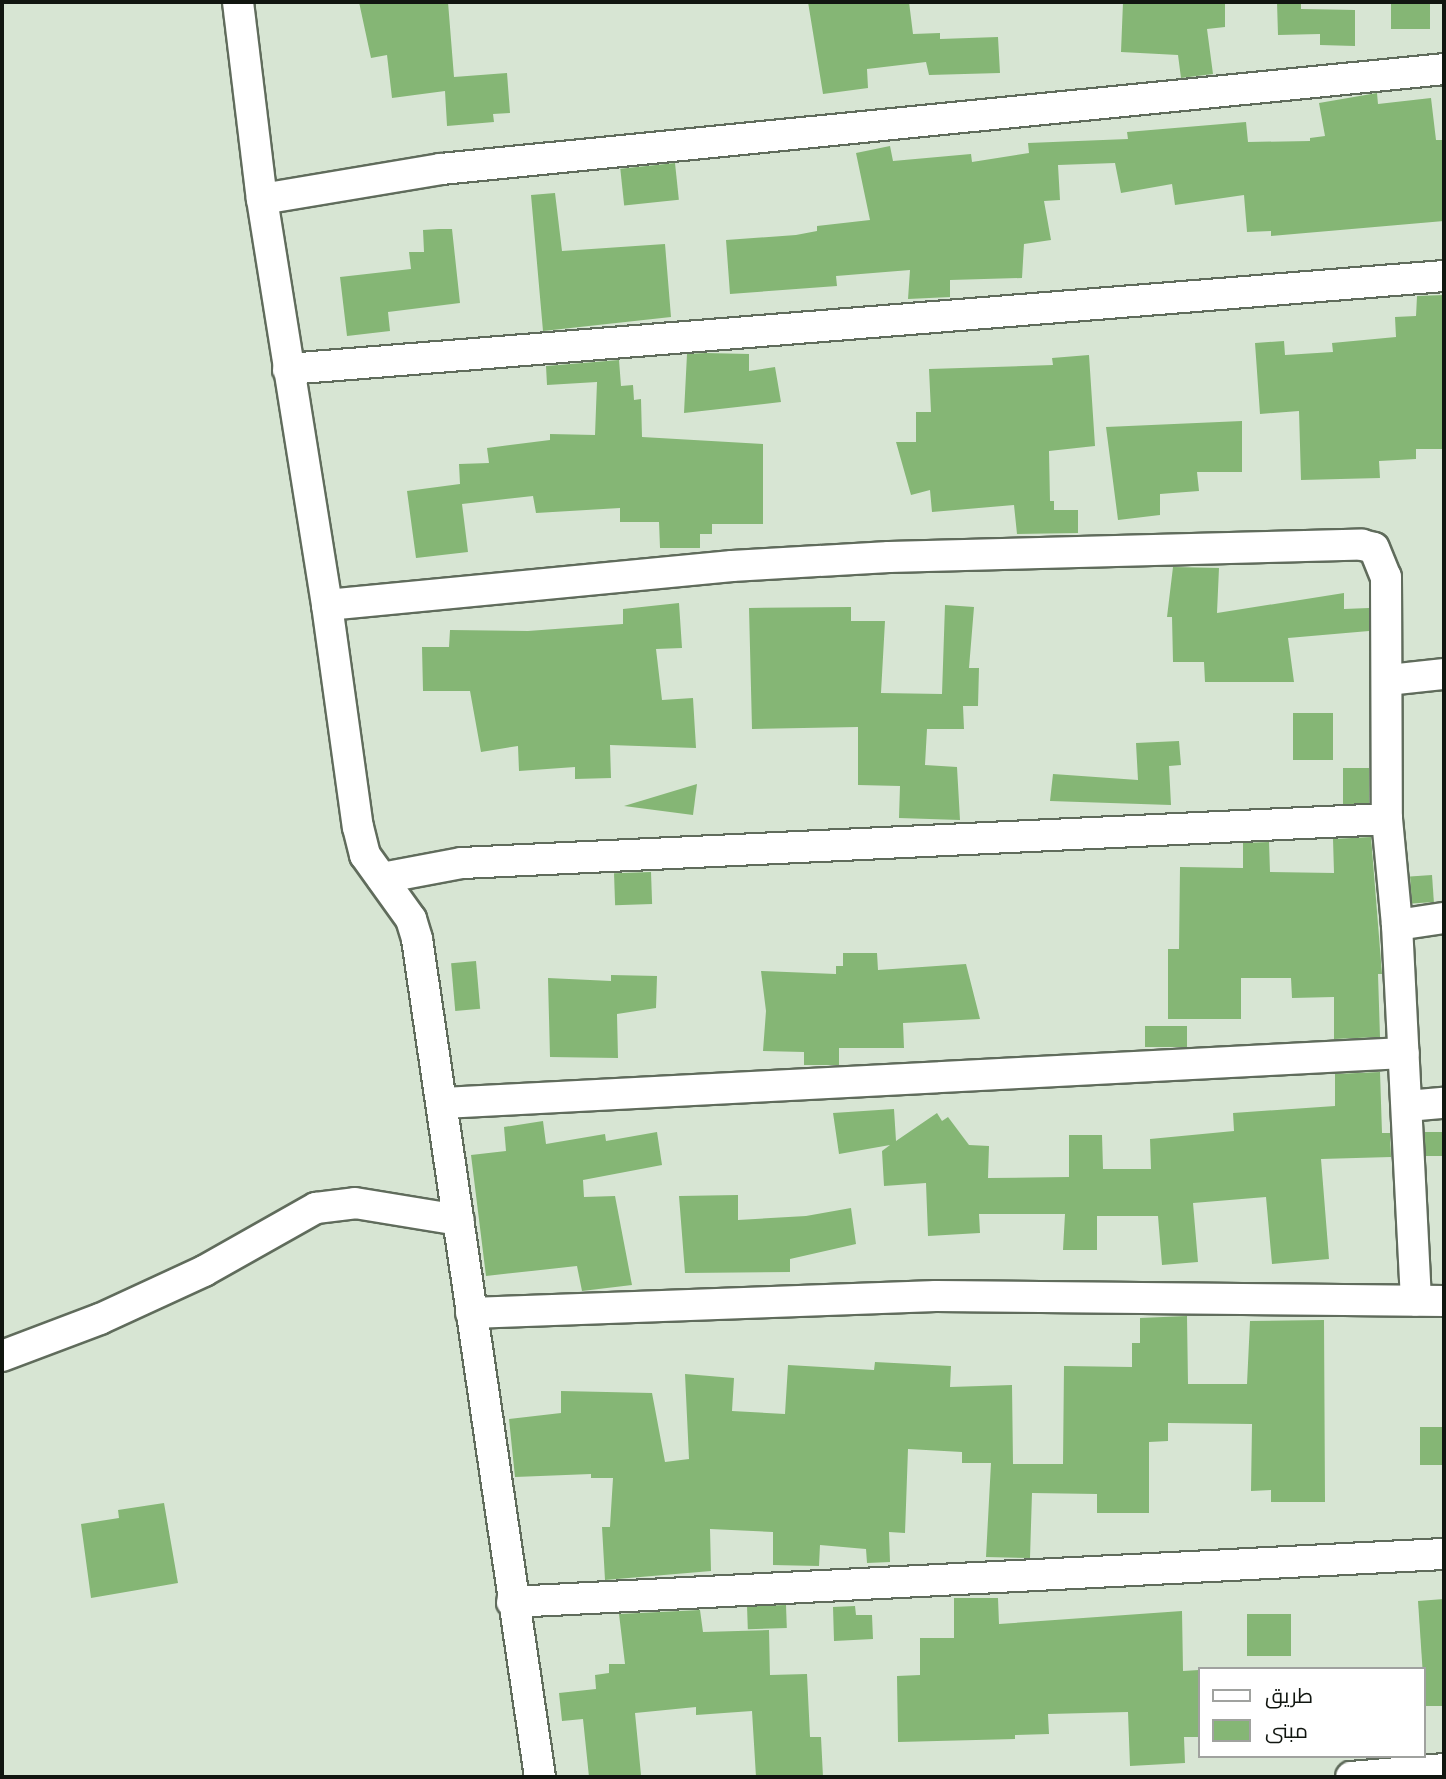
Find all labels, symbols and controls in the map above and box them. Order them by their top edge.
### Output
legend [1198,1667,1425,1758]
text: طريق [1265,1683,1313,1708]
text: مبنى [1265,1718,1308,1743]

